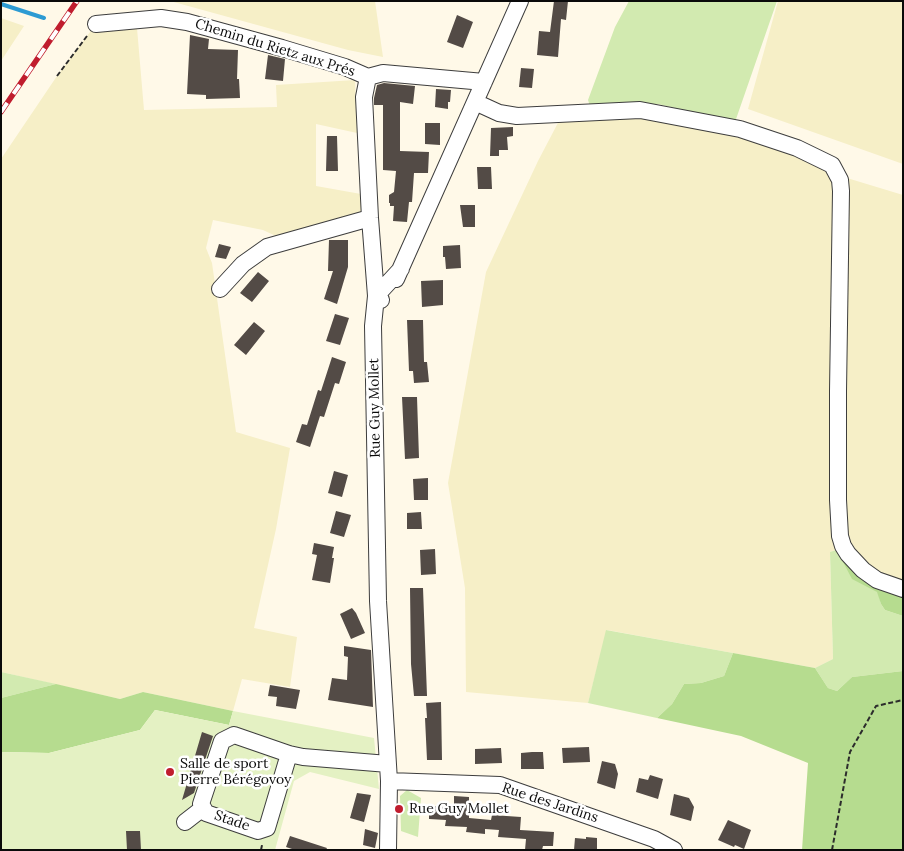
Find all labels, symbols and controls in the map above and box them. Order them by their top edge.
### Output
street label: Chemin du Rietz aux Prés [193,16,357,80]
street label: Rue Guy Mollet [366,358,384,458]
place label: Salle de sport Pierre Bérégovoy [180,756,291,789]
marker: Salle de sport Pierre Bérégovoy [164,766,176,778]
street label: Rue des Jardins [500,780,600,826]
place label: Rue Guy Mollet [409,801,509,817]
marker: Rue Guy Mollet [393,803,405,815]
street label: Stade [212,807,252,835]

